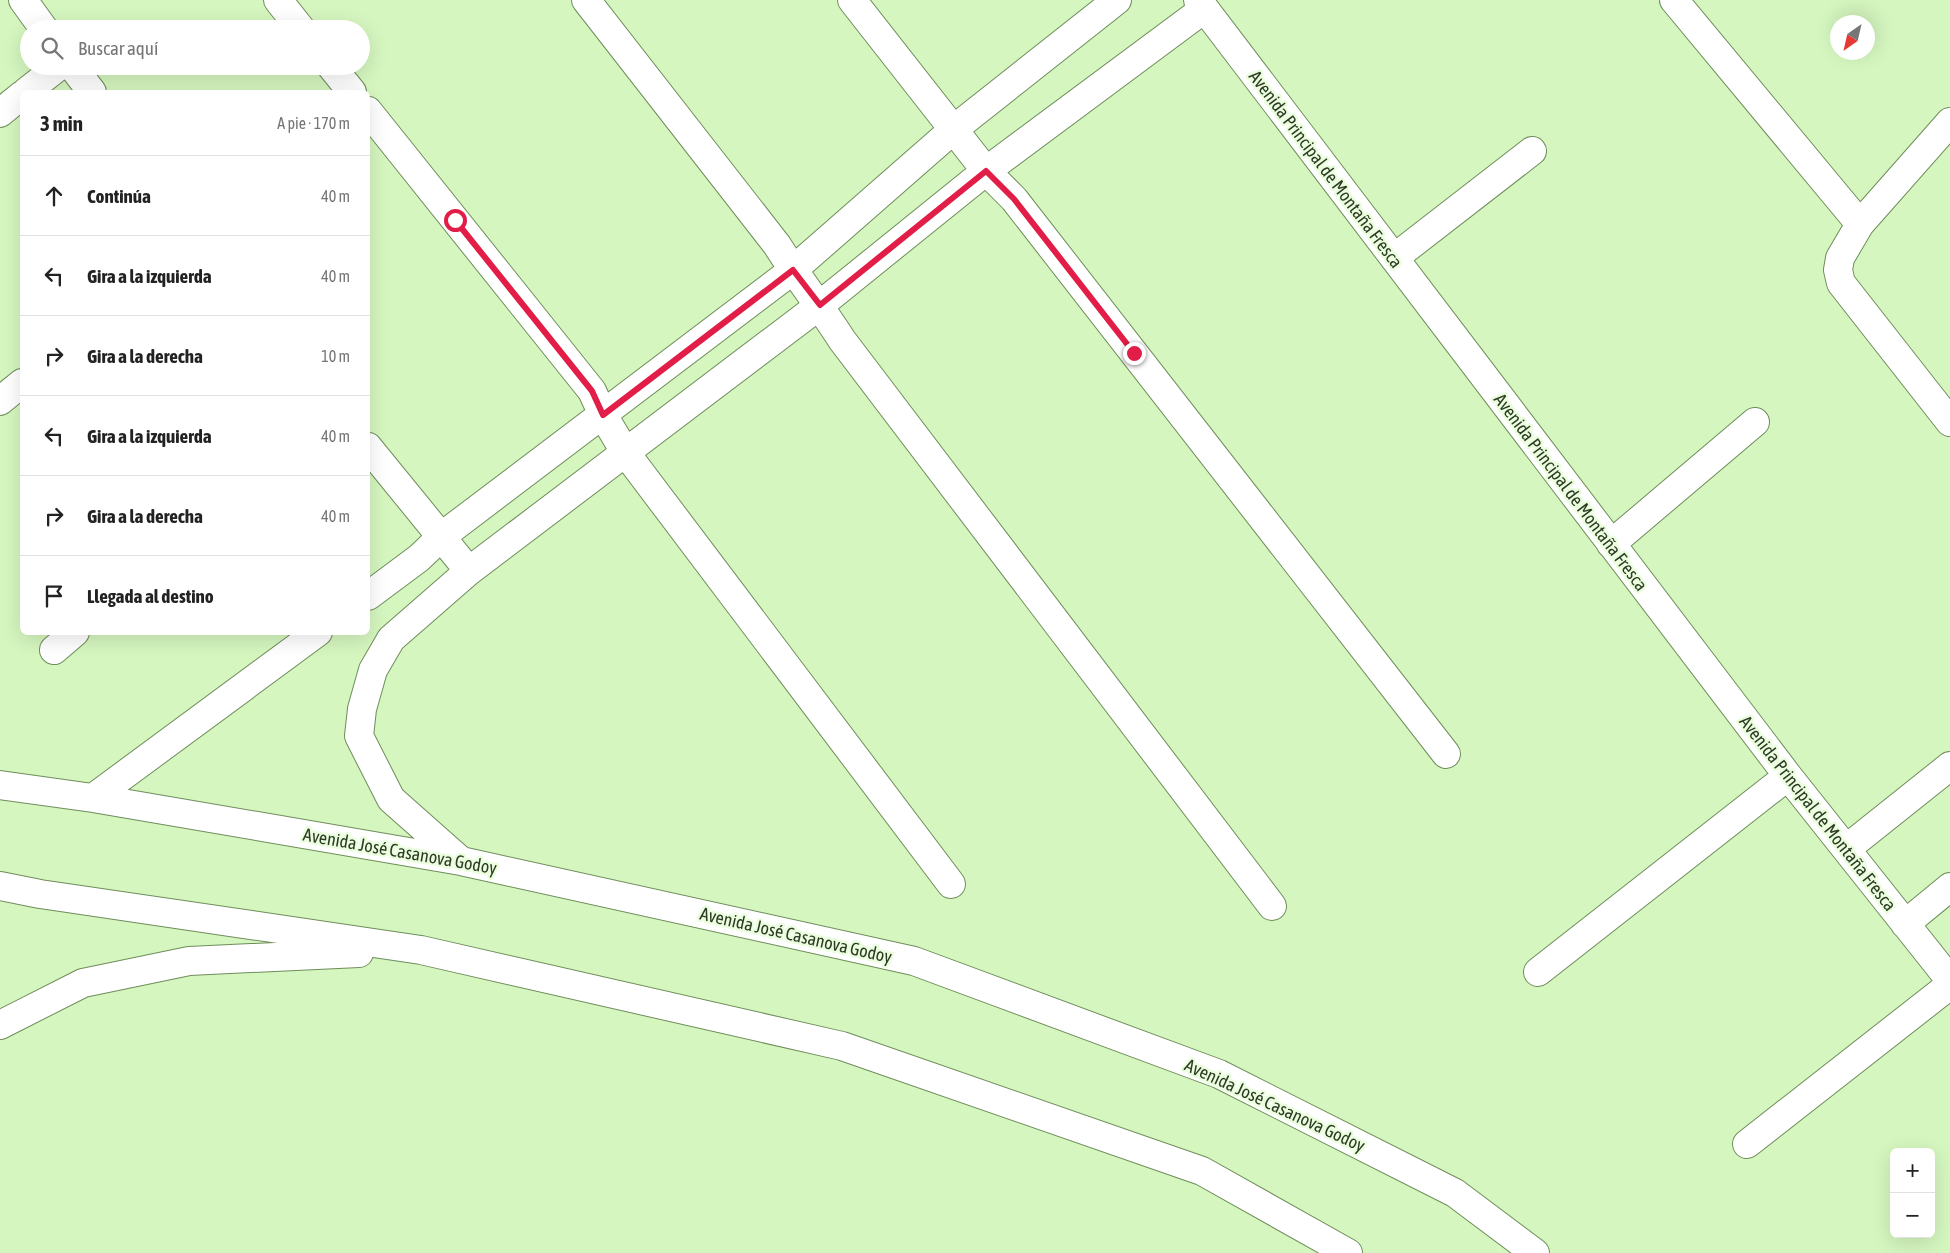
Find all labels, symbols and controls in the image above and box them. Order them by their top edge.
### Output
north arrow [1830,15,1875,60]
search box [20,20,370,75]
icon: search [38,34,66,62]
text: Buscar aquí [78,37,158,59]
street label: Avenida Principal de Montaña Fresca [1245,66,1407,272]
text: 3 min [40,111,83,135]
text: A pie · 170 m [277,114,350,132]
icon: ahead [40,182,68,210]
text: Continúa [87,185,151,207]
text: 40 m [321,187,350,205]
route start [444,209,467,232]
icon: left [40,262,68,290]
text: Gira a la izquierda [87,265,212,287]
text: 40 m [321,267,350,285]
icon: right [40,342,68,370]
route end [1123,342,1146,365]
text: Gira a la derecha [87,345,203,367]
text: 10 m [321,347,350,365]
street label: Avenida Principal de Montaña Fresca [1490,389,1652,595]
icon: left [40,422,68,450]
text: Gira a la izquierda [87,425,212,447]
text: 40 m [321,427,350,445]
icon: right [40,502,68,530]
text: Gira a la derecha [87,505,203,527]
text: 40 m [321,507,350,525]
icon: arrive [40,582,68,610]
text: Llegada al destino [87,585,214,607]
street label: Avenida Principal de Montaña Fresca [1735,711,1901,915]
street label: Avenida José Casanova Godoy [302,824,498,878]
street label: Avenida José Casanova Godoy [698,903,894,967]
street label: Avenida José Casanova Godoy [1182,1054,1368,1156]
map controls [1890,1148,1935,1238]
button: + [1890,1148,1935,1193]
button: − [1890,1193,1935,1238]

